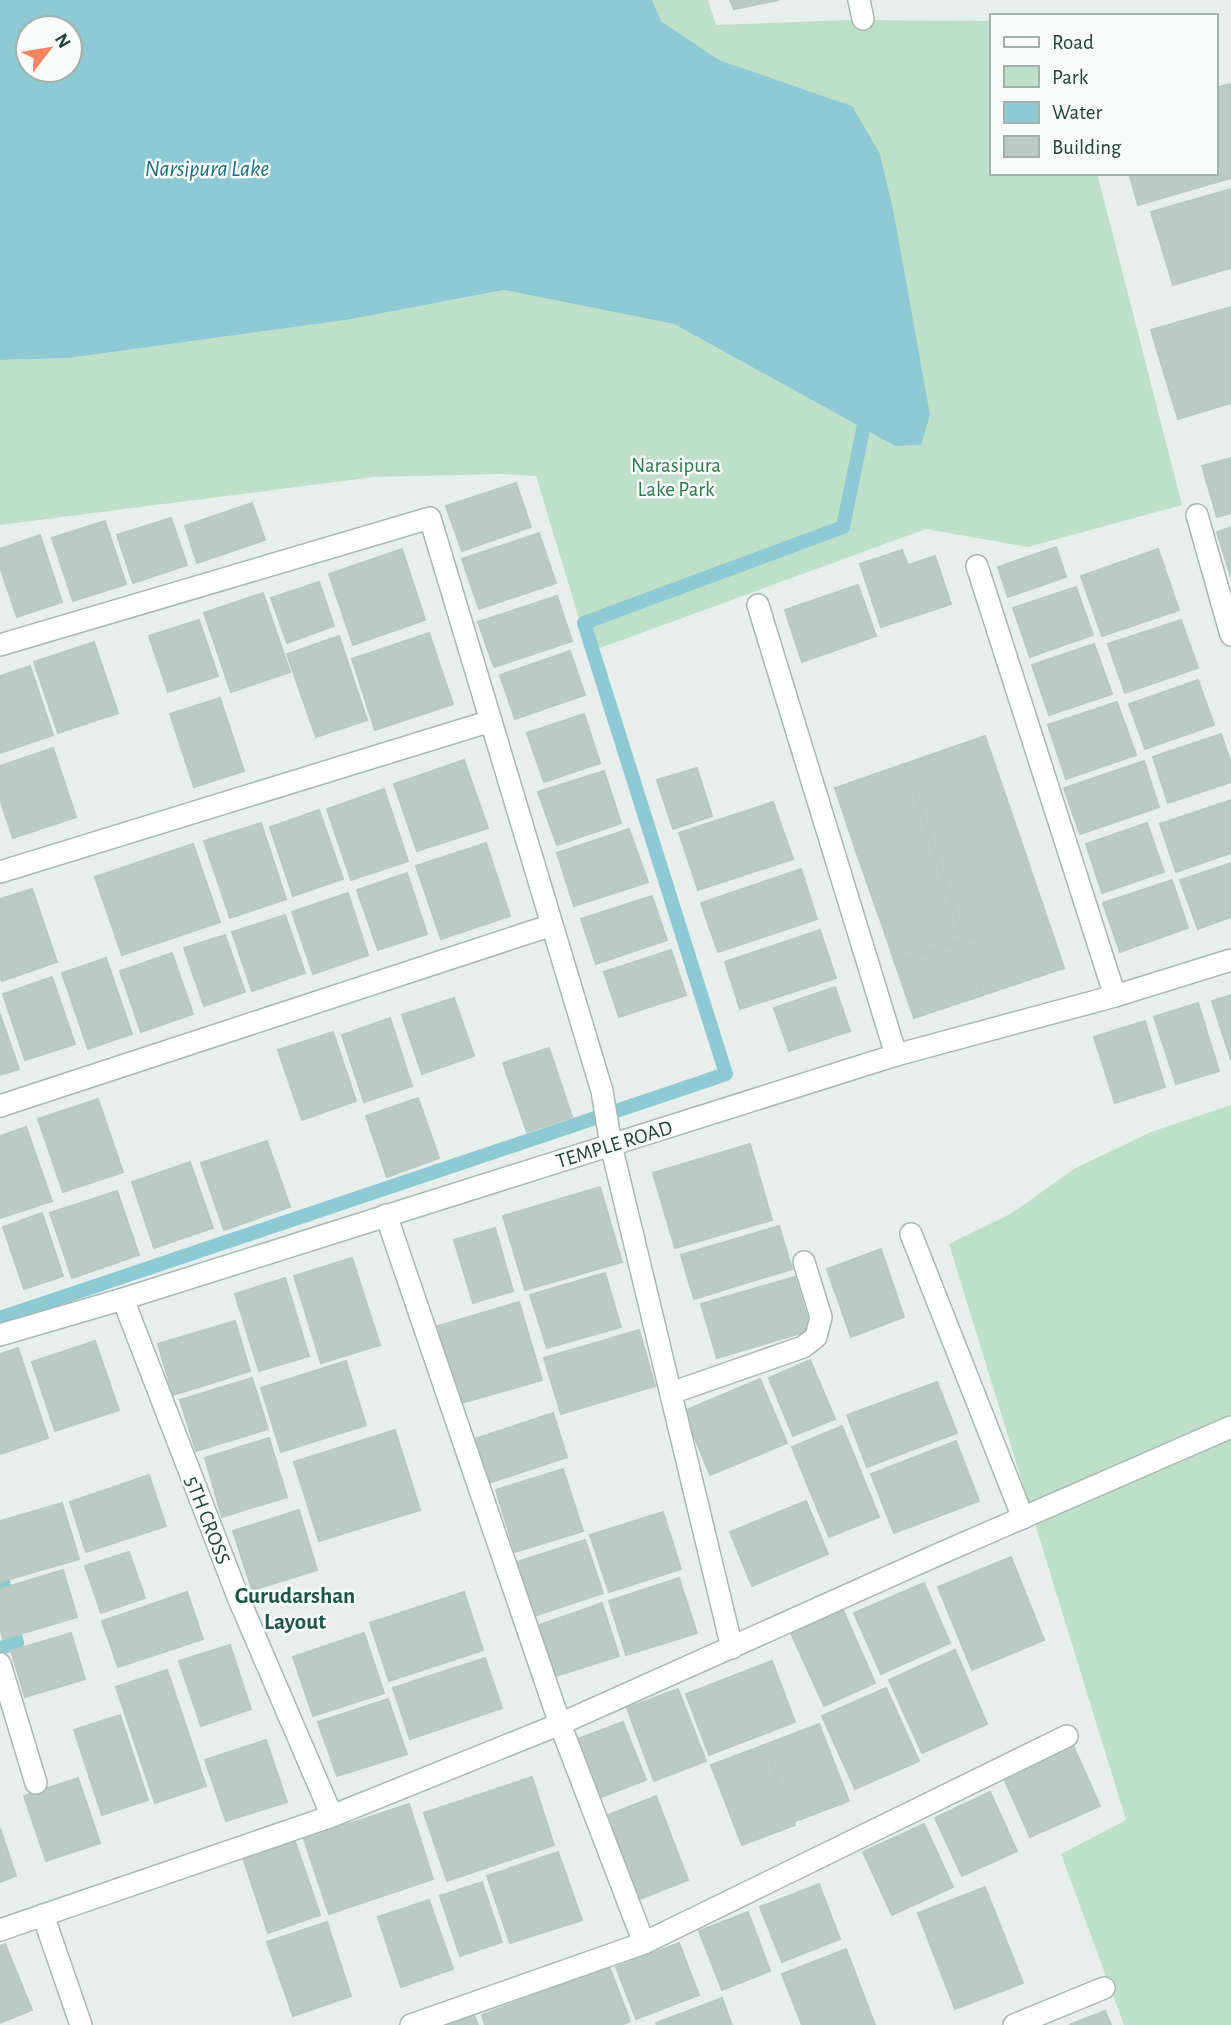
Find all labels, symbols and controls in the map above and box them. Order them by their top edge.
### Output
north arrow [14,14,84,84]
legend [990,14,1217,175]
text: N [51,30,74,52]
text: Road [1052,32,1094,53]
text: Park [1052,67,1089,88]
text: Water [1052,102,1102,123]
text: Building [1052,137,1122,158]
water label: Narsipura Lake [145,158,270,181]
park label: Narasipura Lake Park [631,455,721,500]
street label: TEMPLE ROAD [553,1117,675,1172]
street label: 5TH CROSS [181,1473,234,1567]
district label: Gurudarshan Layout [235,1585,355,1634]

